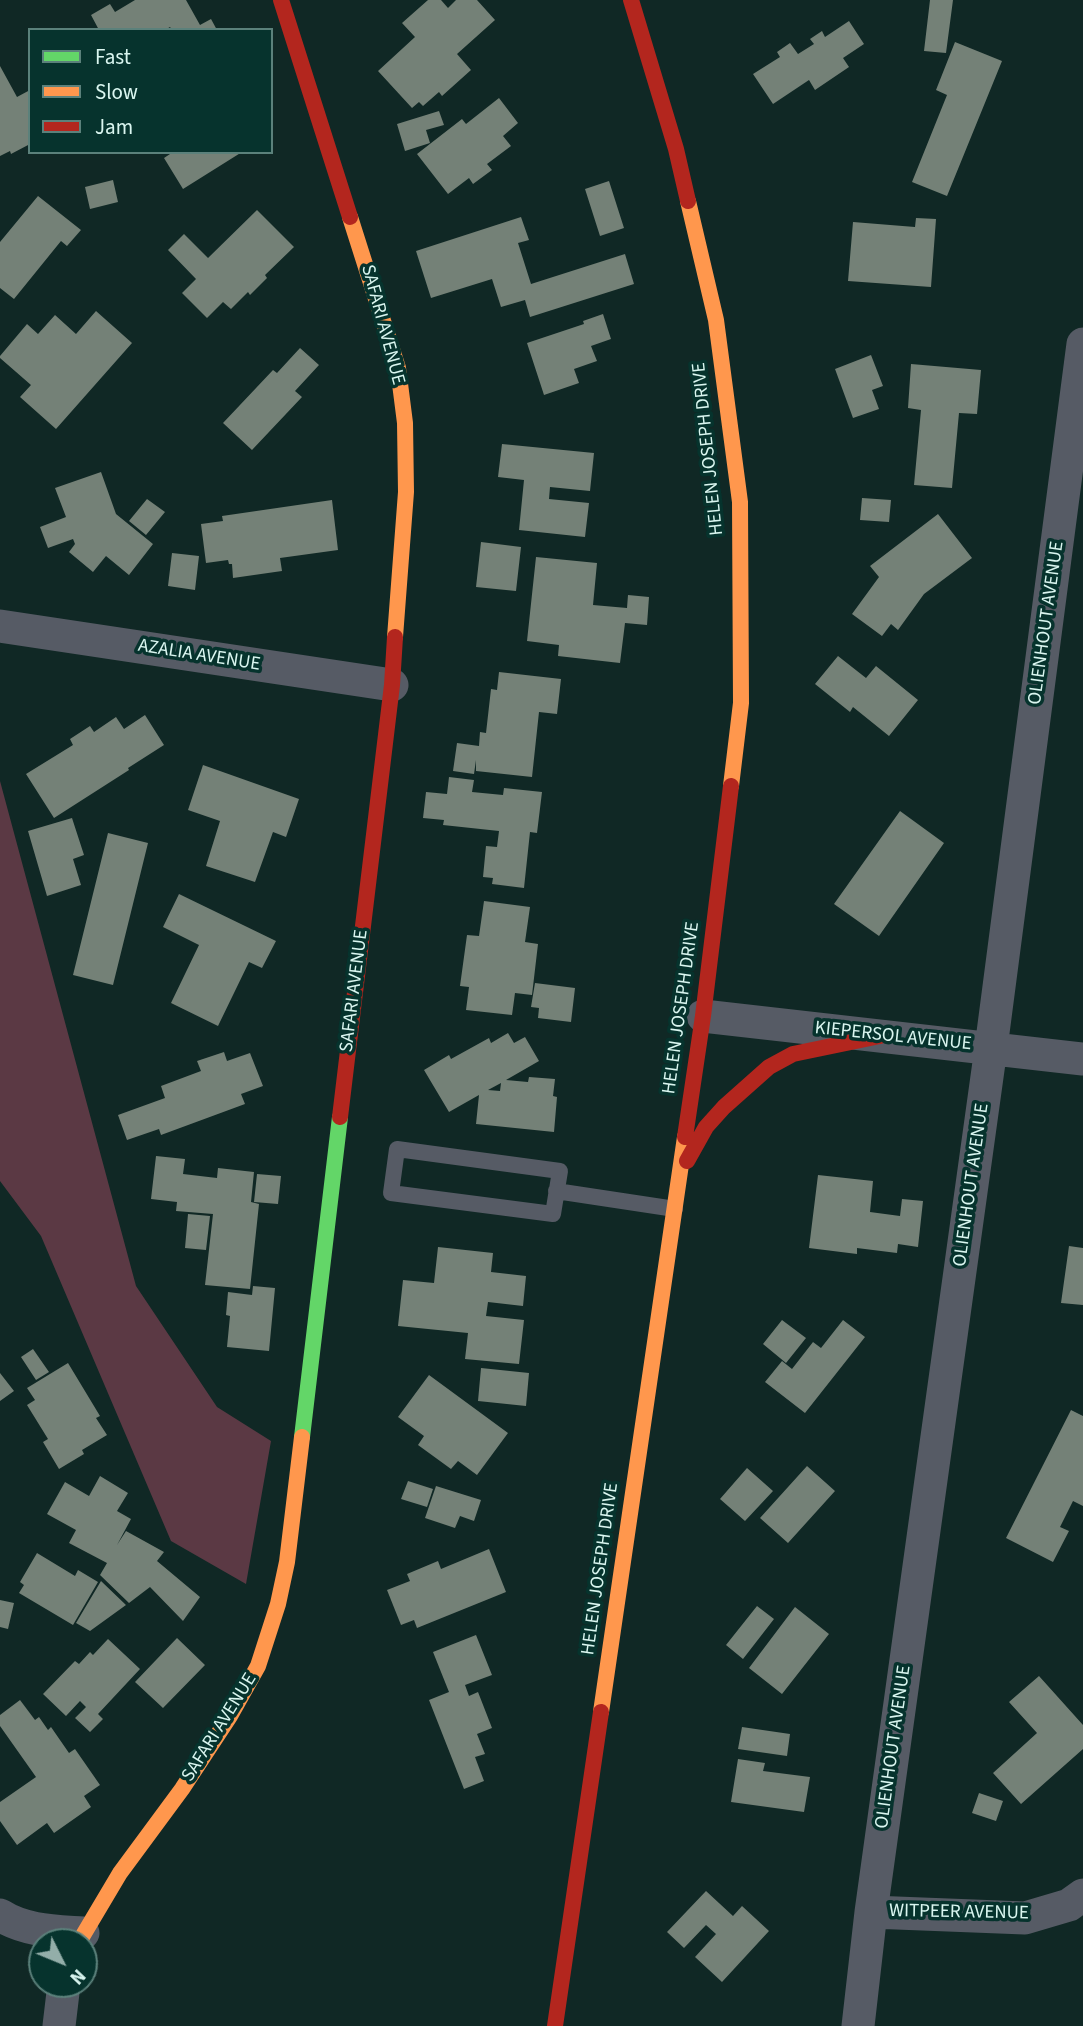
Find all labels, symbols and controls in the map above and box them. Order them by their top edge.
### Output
legend [28,28,273,154]
text: Fast [95,42,131,72]
text: Slow [95,77,138,107]
text: Jam [95,112,133,142]
street label: SAFARI AVENUE [355,262,409,388]
street label: HELEN JOSEPH DRIVE [689,361,729,537]
street label: OLIENHOUT AVENUE [1024,540,1070,706]
street label: AZALIA AVENUE [136,635,262,677]
street label: HELEN JOSEPH DRIVE [659,920,705,1096]
street label: SAFARI AVENUE [336,928,374,1054]
street label: KIEPERSOL AVENUE [813,1017,973,1057]
street label: OLIENHOUT AVENUE [949,1102,995,1268]
street label: HELEN JOSEPH DRIVE [578,1481,624,1657]
street label: OLIENHOUT AVENUE [871,1664,917,1830]
street label: SAFARI AVENUE [178,1670,262,1786]
street label: WITPEER AVENUE [889,1900,1029,1926]
north arrow [28,1928,98,1998]
text: N [63,1962,91,1990]

